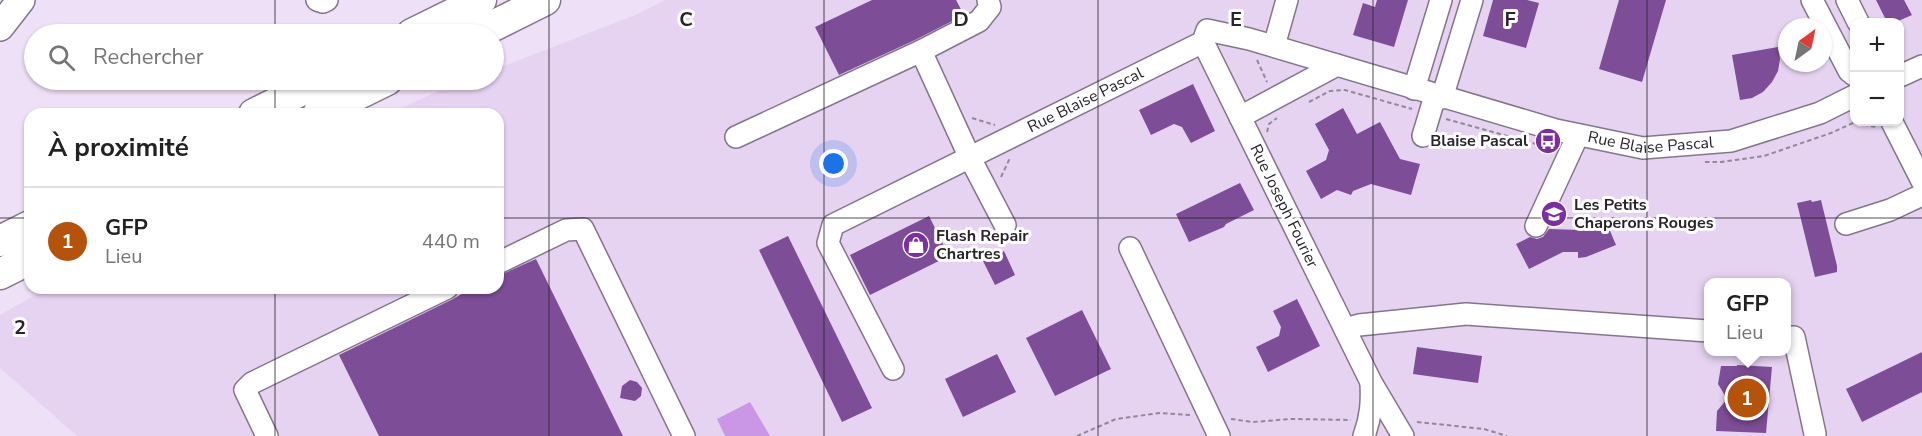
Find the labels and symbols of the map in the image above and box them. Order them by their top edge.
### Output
text: C [679,6,693,33]
text: D [953,6,969,33]
text: E [1230,6,1242,33]
text: F [1504,6,1516,33]
north arrow [1778,18,1832,72]
street label: Rue Blaise Pascal [1024,62,1147,138]
bus stop icon: Blaise Pascal [1533,126,1563,156]
street label: Rue Blaise Pascal [1586,126,1715,159]
place label: Blaise Pascal [1430,130,1528,152]
street label: Rue Joseph Fourier [1244,140,1324,272]
your location [819,149,848,178]
place label: Les Petits Chaperons Rouges [1574,194,1714,234]
school or university icon: Les Petits Chaperons Rouges [1539,199,1569,229]
place label: Flash Repair Chartres [936,225,1029,265]
shop icon: Flash Repair Chartres [901,230,931,260]
text: 2 [14,314,26,341]
pin: 1 [1728,376,1766,420]

